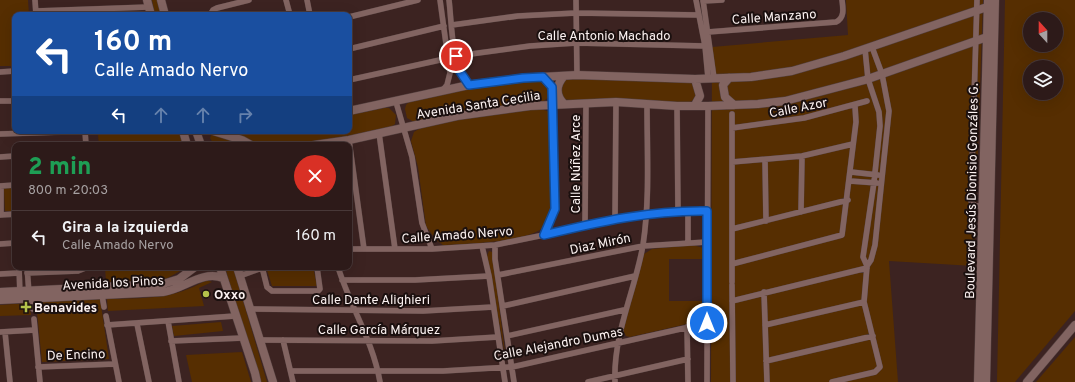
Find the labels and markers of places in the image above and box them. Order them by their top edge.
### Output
pin [439,39,473,73]
place label: Oxxo [214,288,245,304]
marker: Oxxo [201,289,211,299]
place label: Benavides [34,301,97,317]
marker: Benavides [21,302,31,312]

